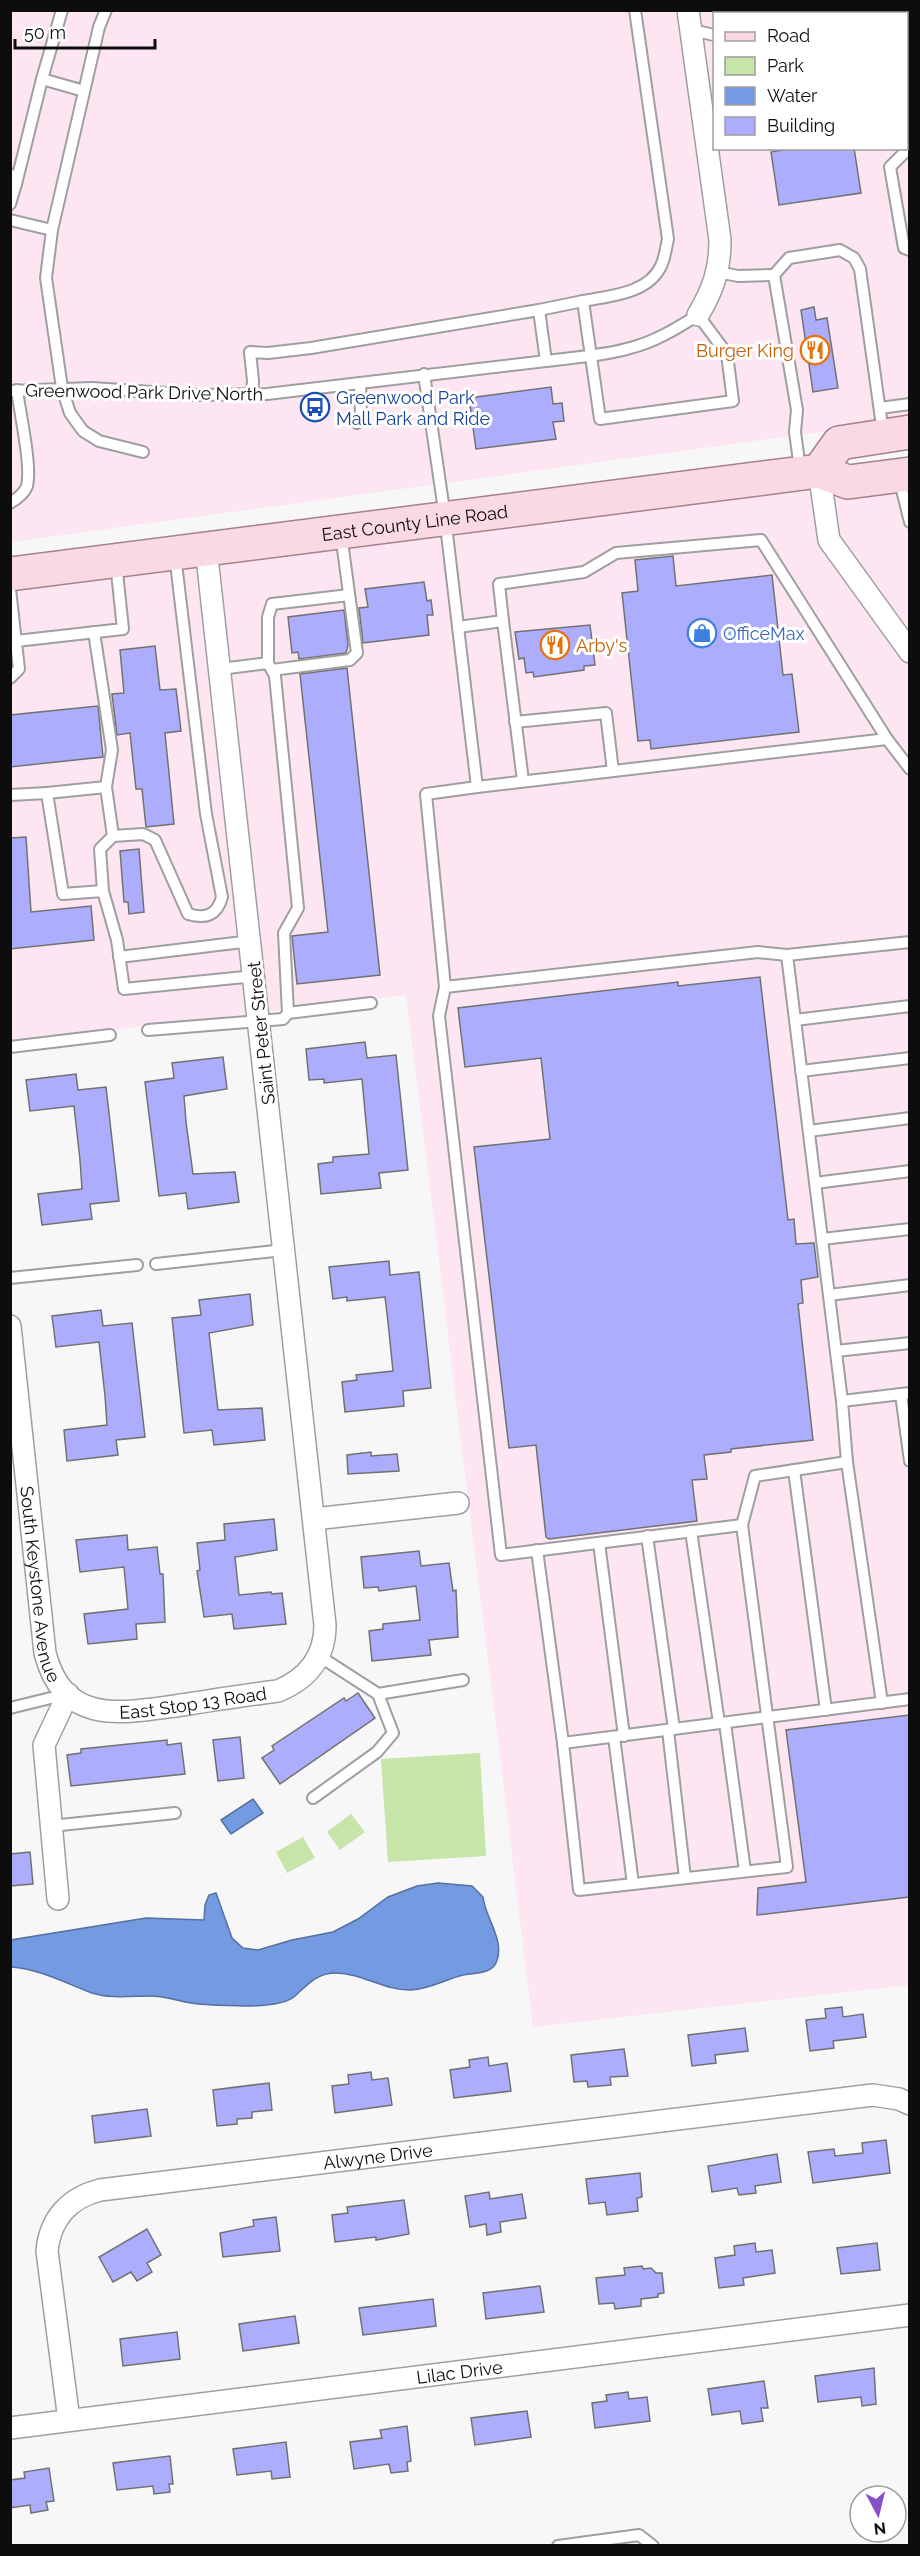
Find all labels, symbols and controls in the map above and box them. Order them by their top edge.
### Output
scale bar [15,12,154,50]
legend [713,12,908,150]
text: 50 m [24,22,66,43]
text: Road [767,25,810,46]
text: Park [767,55,804,76]
text: Water [767,85,818,106]
text: Building [767,115,835,136]
restaurant icon: Burger King [799,334,831,366]
place label: Burger King [696,340,794,361]
street label: Greenwood Park Drive North [25,379,263,405]
place label: Greenwood Park Mall Park and Ride [336,387,491,429]
bus stop icon: Greenwood Park Mall Park and Ride [299,391,331,423]
street label: East County Line Road [320,500,509,545]
shop icon: OfficeMax [686,617,718,649]
place label: OfficeMax [723,623,805,644]
restaurant icon: Arby's [539,629,571,661]
place label: Arby's [576,635,627,656]
street label: Saint Peter Street [243,960,279,1106]
street label: South Keystone Avenue [17,1485,66,1686]
street label: East Stop 13 Road [119,1682,268,1722]
street label: Alwyne Drive [322,2139,434,2173]
street label: Lilac Drive [415,2356,504,2387]
north arrow [848,2484,908,2544]
text: N [873,2518,887,2539]

